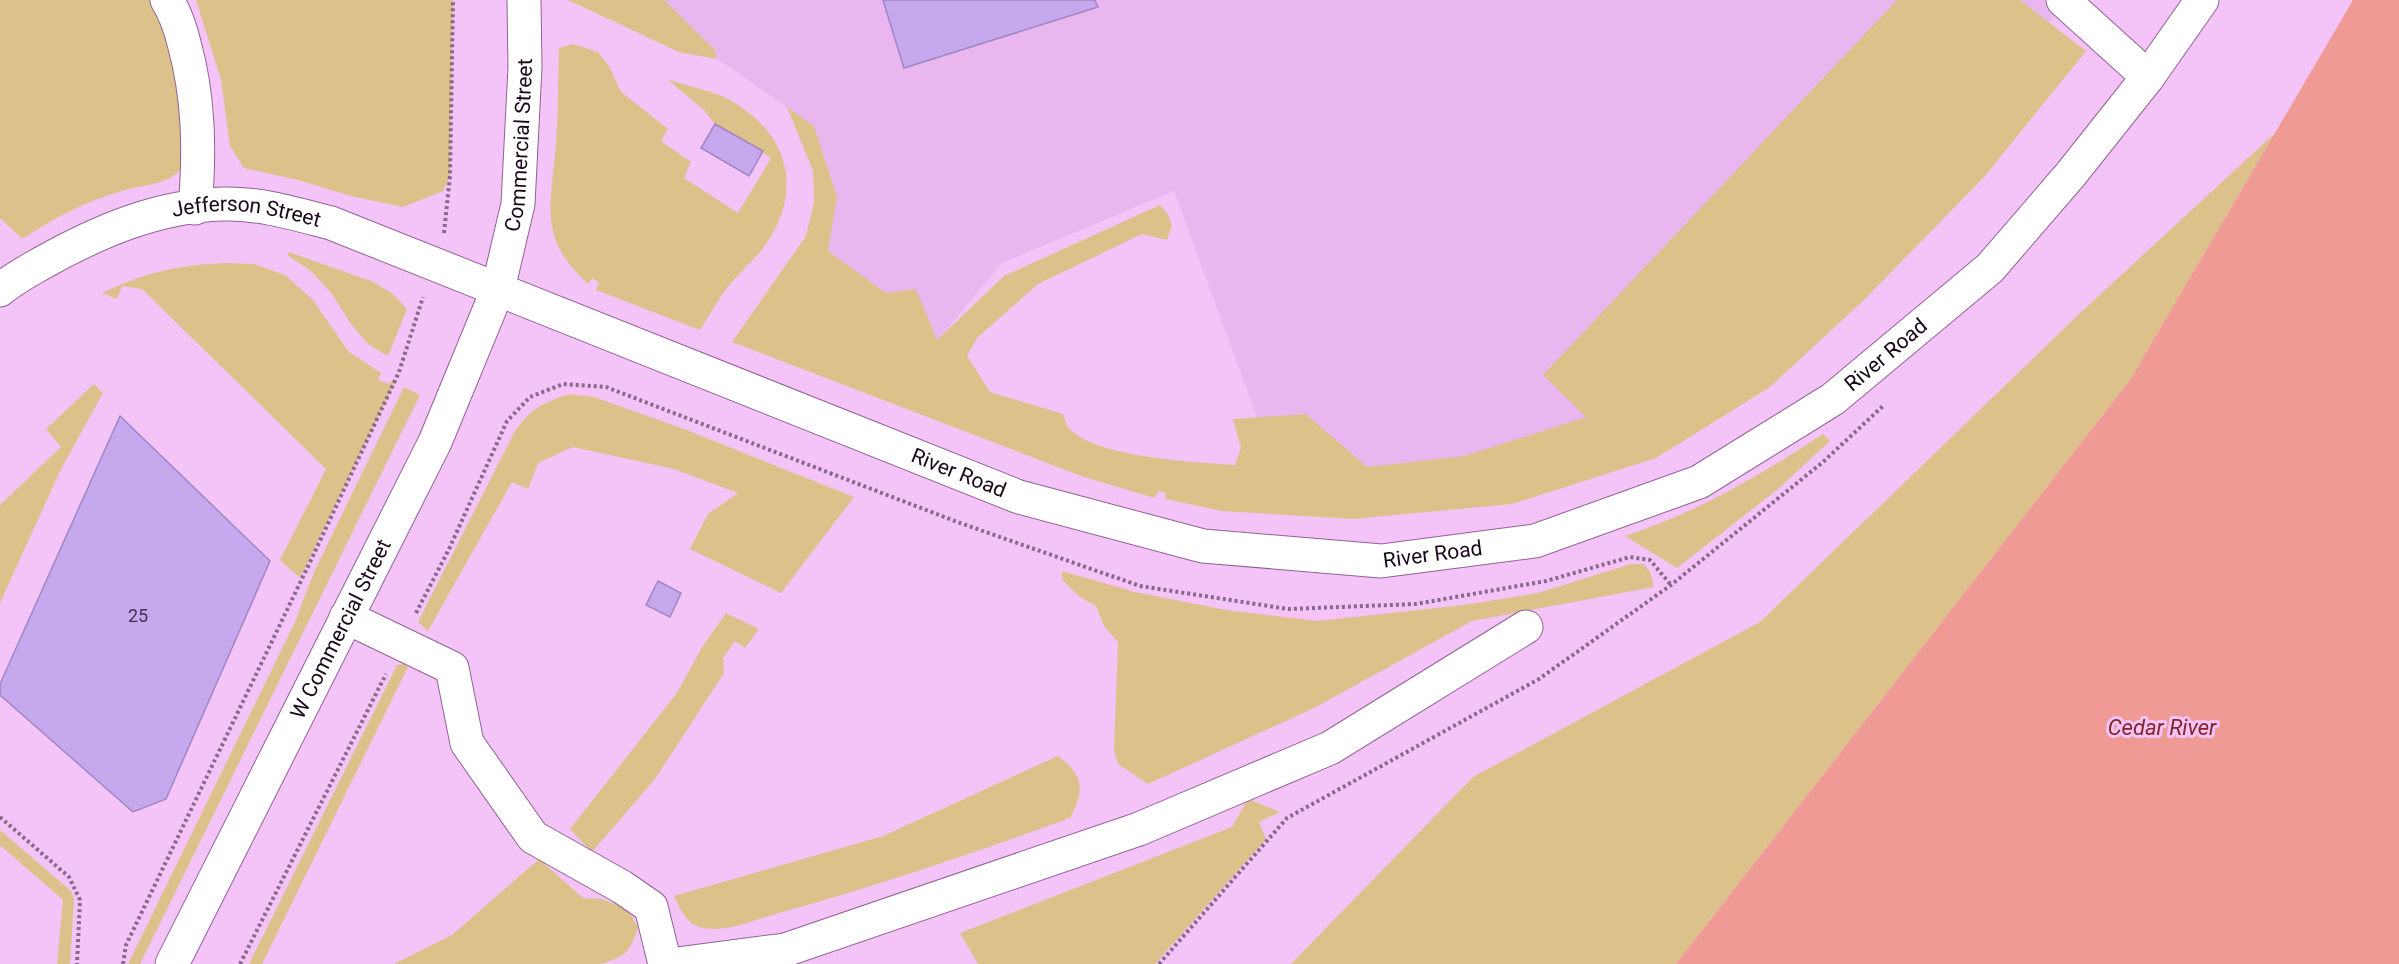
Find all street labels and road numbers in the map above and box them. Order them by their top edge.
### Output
street label: Commercial Street [500,58,537,234]
street label: Jefferson Street [170,192,324,232]
street label: River Road [1840,314,1932,396]
street label: River Road [908,443,1010,503]
street label: W Commercial Street [286,535,396,723]
street label: River Road [1382,536,1484,573]

